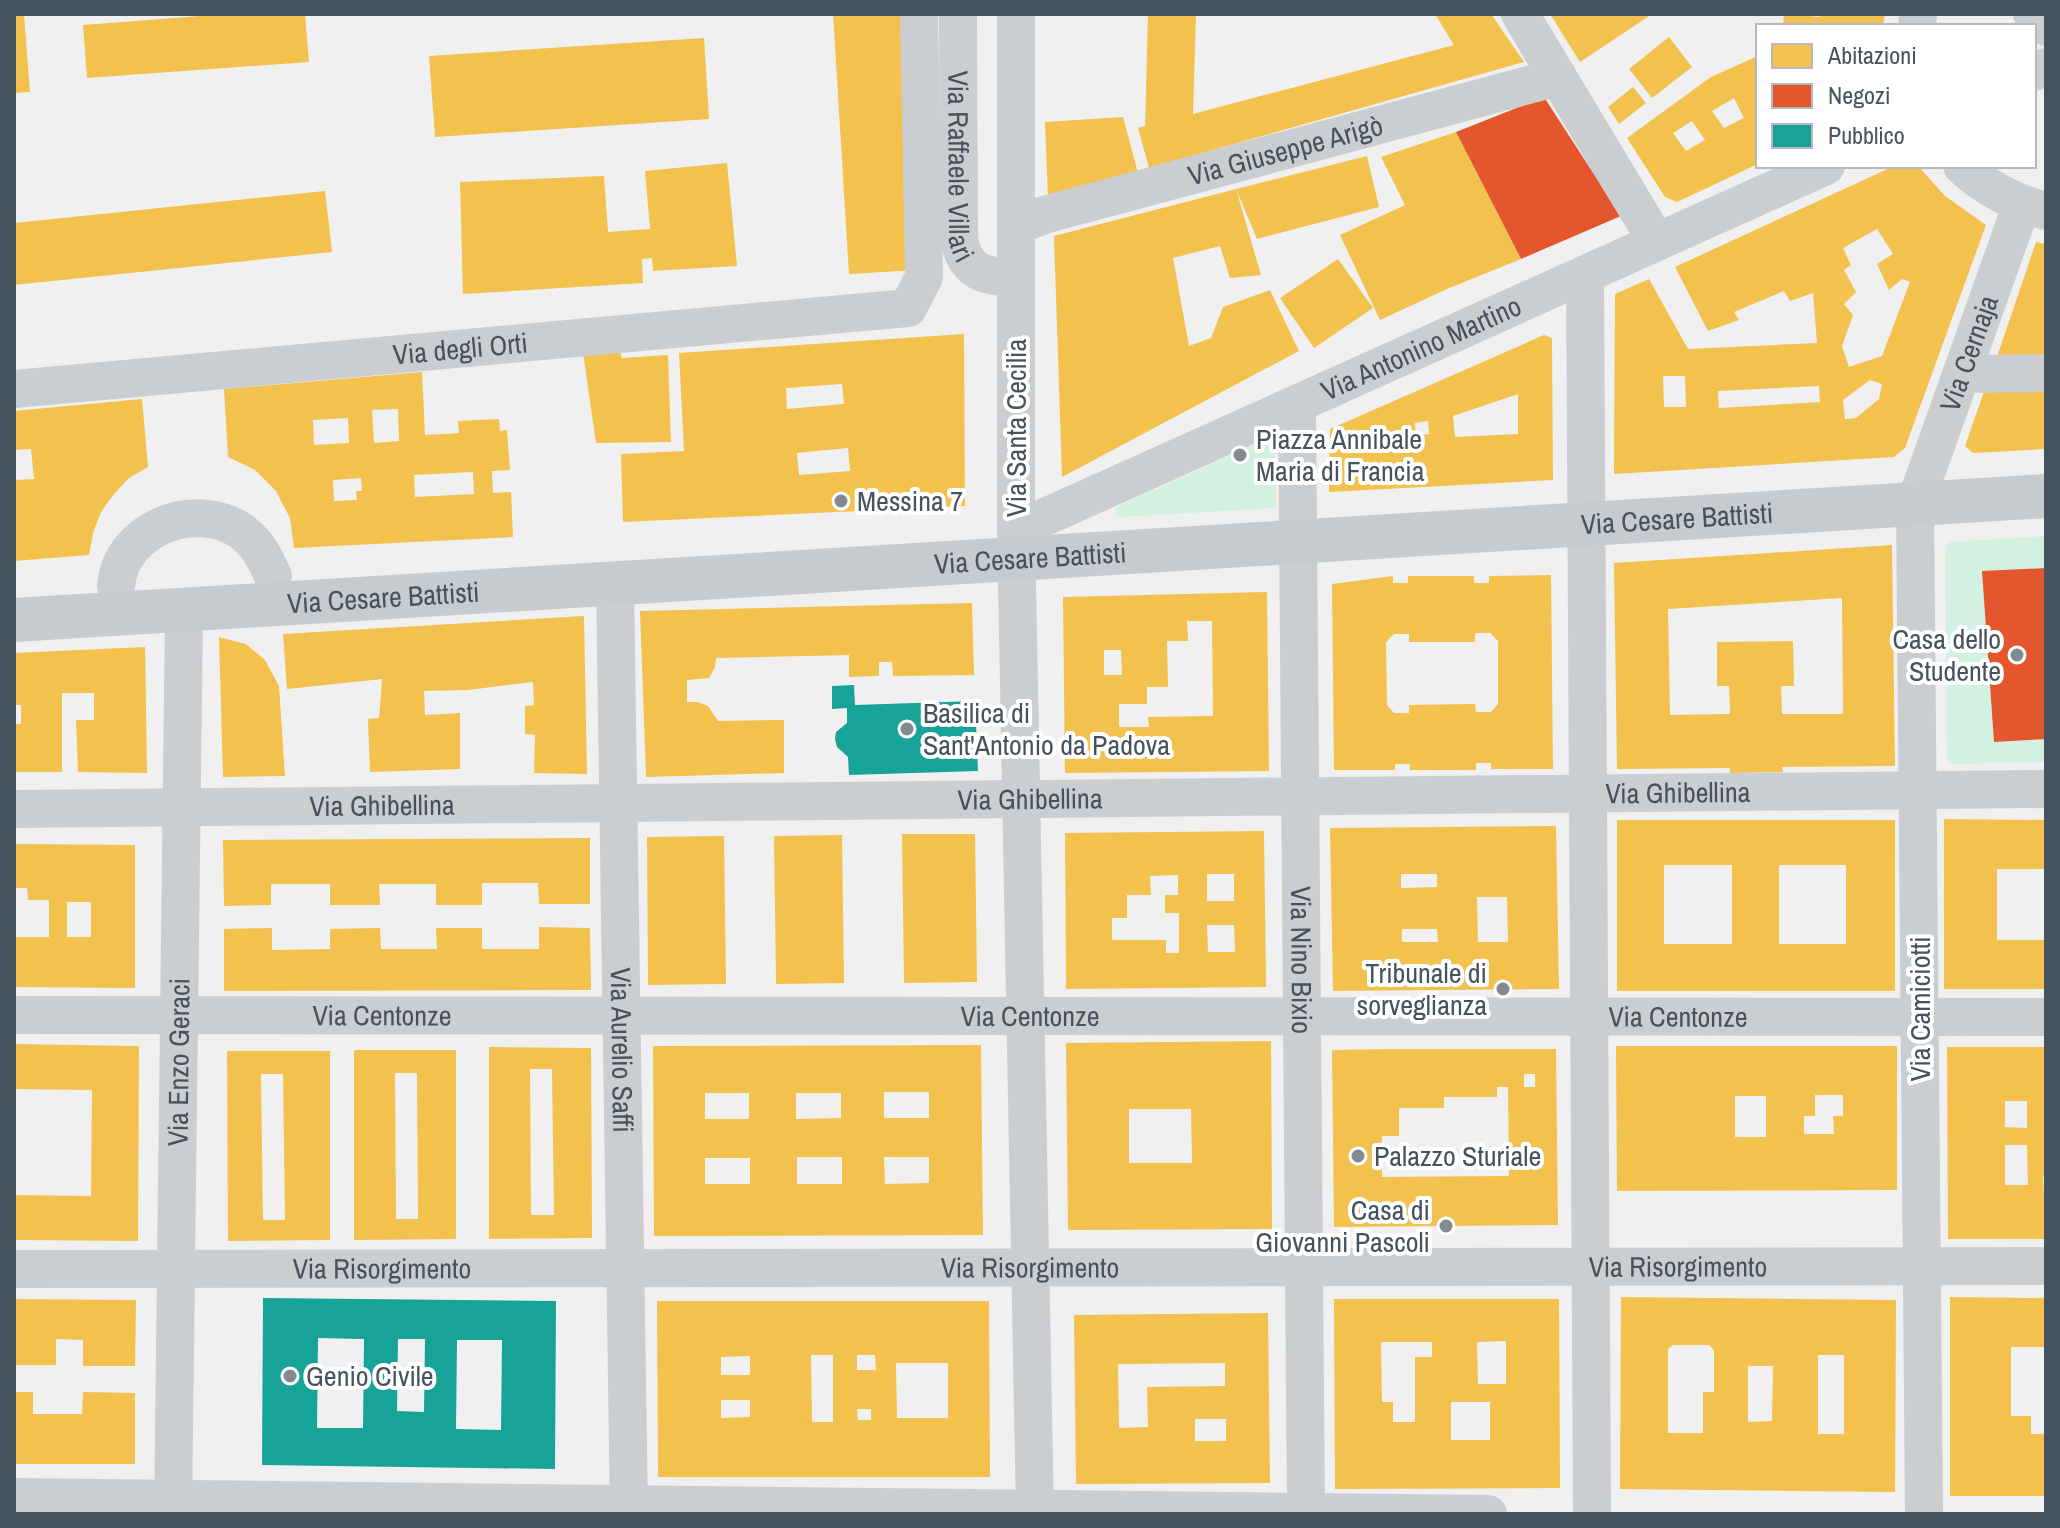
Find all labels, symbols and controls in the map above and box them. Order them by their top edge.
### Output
legend [1756,24,2036,168]
text: Abitazioni [1827,39,1917,71]
street label: Via Raffaele Villari [939,71,983,269]
text: Negozi [1828,79,1890,111]
street label: Via Giuseppe Arigò [1184,106,1387,195]
text: Pubblico [1828,119,1905,151]
street label: Via Antonino Martino [1315,286,1527,410]
street label: Via Cernaja [1931,290,2007,417]
street label: Via degli Orti [391,324,529,374]
street label: Via Santa Cecilia [997,339,1035,517]
place label: Piazza Annibale Maria di Francia [1256,420,1425,490]
marker: Piazza Annibale Maria di Francia [1231,446,1249,464]
place label: Messina 7 [857,482,963,520]
marker: Messina 7 [832,492,850,510]
street label: Via Cesare Battisti [1580,494,1774,543]
street label: Via Cesare Battisti [933,533,1127,583]
street label: Via Cesare Battisti [286,573,481,622]
place label: Casa dello Studente [1893,620,2001,690]
marker: Casa dello Studente [2008,646,2026,664]
place label: Basilica di Sant'Antonio da Padova [923,694,1170,764]
marker: Basilica di Sant'Antonio da Padova [898,720,916,738]
street label: Via Ghibellina [1605,773,1751,812]
street label: Via Ghibellina [957,779,1103,819]
street label: Via Ghibellina [309,786,455,825]
street label: Via Nino Bixio [1282,886,1321,1034]
street label: Via Camiciotti [1901,936,1939,1082]
place label: Tribunale di sorveglianza [1357,954,1487,1024]
street label: Via Aurelio Saffi [602,967,642,1133]
street label: Via Enzo Geraci [158,978,199,1146]
marker: Tribunale di sorveglianza [1494,980,1512,998]
street label: Via Centonze [313,996,451,1034]
street label: Via Centonze [961,997,1099,1035]
street label: Via Centonze [1609,998,1747,1036]
place label: Palazzo Sturiale [1374,1137,1541,1175]
marker: Palazzo Sturiale [1349,1147,1367,1165]
place label: Casa di Giovanni Pascoli [1255,1191,1430,1261]
marker: Casa di Giovanni Pascoli [1437,1217,1455,1235]
street label: Via Risorgimento [1589,1247,1767,1286]
street label: Via Risorgimento [941,1248,1119,1287]
street label: Via Risorgimento [293,1249,471,1288]
place label: Genio Civile [306,1357,434,1395]
marker: Genio Civile [281,1367,299,1385]

